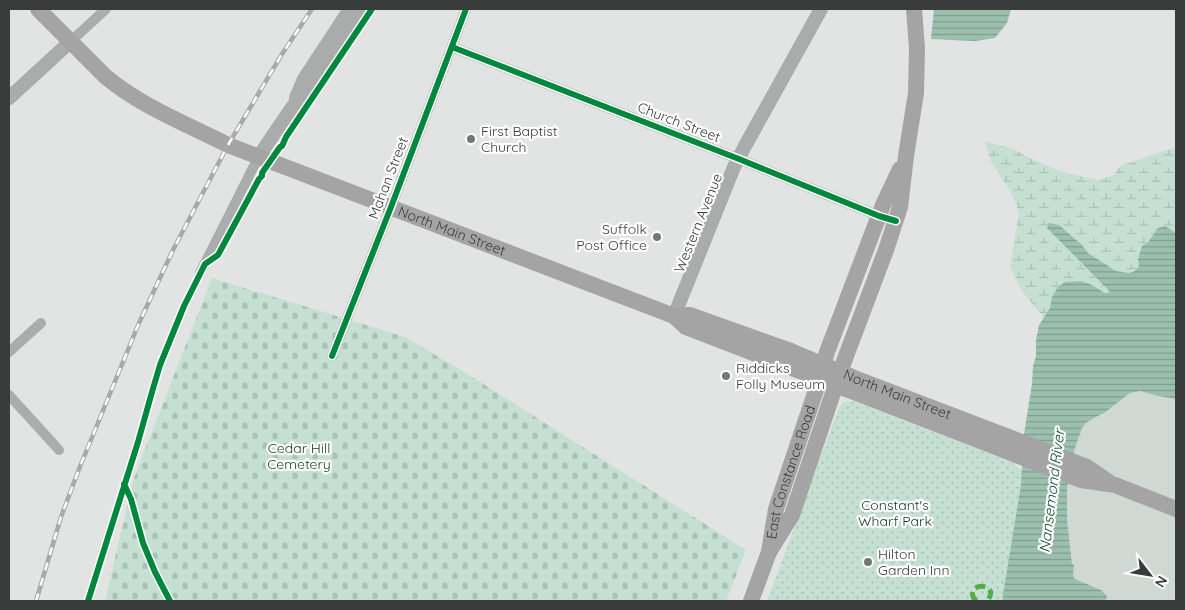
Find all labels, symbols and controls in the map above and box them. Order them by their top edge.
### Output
street label: Church Street [635,98,723,146]
place label: First Baptist Church [481,122,558,156]
marker: First Baptist Church [465,133,477,145]
street label: Mahan Street [364,134,412,222]
street label: Western Avenue [670,171,726,275]
street label: North Main Street [396,202,509,260]
place label: Suffolk Post Office [576,220,647,254]
marker: Suffolk Post Office [651,231,663,243]
place label: Riddicks Folly Museum [736,359,825,393]
street label: North Main Street [841,365,954,423]
marker: Riddicks Folly Museum [720,370,732,382]
street label: East Constance Road [762,403,819,540]
water label: Nansemond River [1035,426,1069,554]
park label: Cedar Hill Cemetery [267,439,331,473]
park label: Constant's Wharf Park [858,496,932,530]
place label: Hilton Garden Inn [878,545,949,579]
north arrow [1125,550,1175,600]
marker: Hilton Garden Inn [862,556,874,568]
text: N [1151,573,1172,591]

